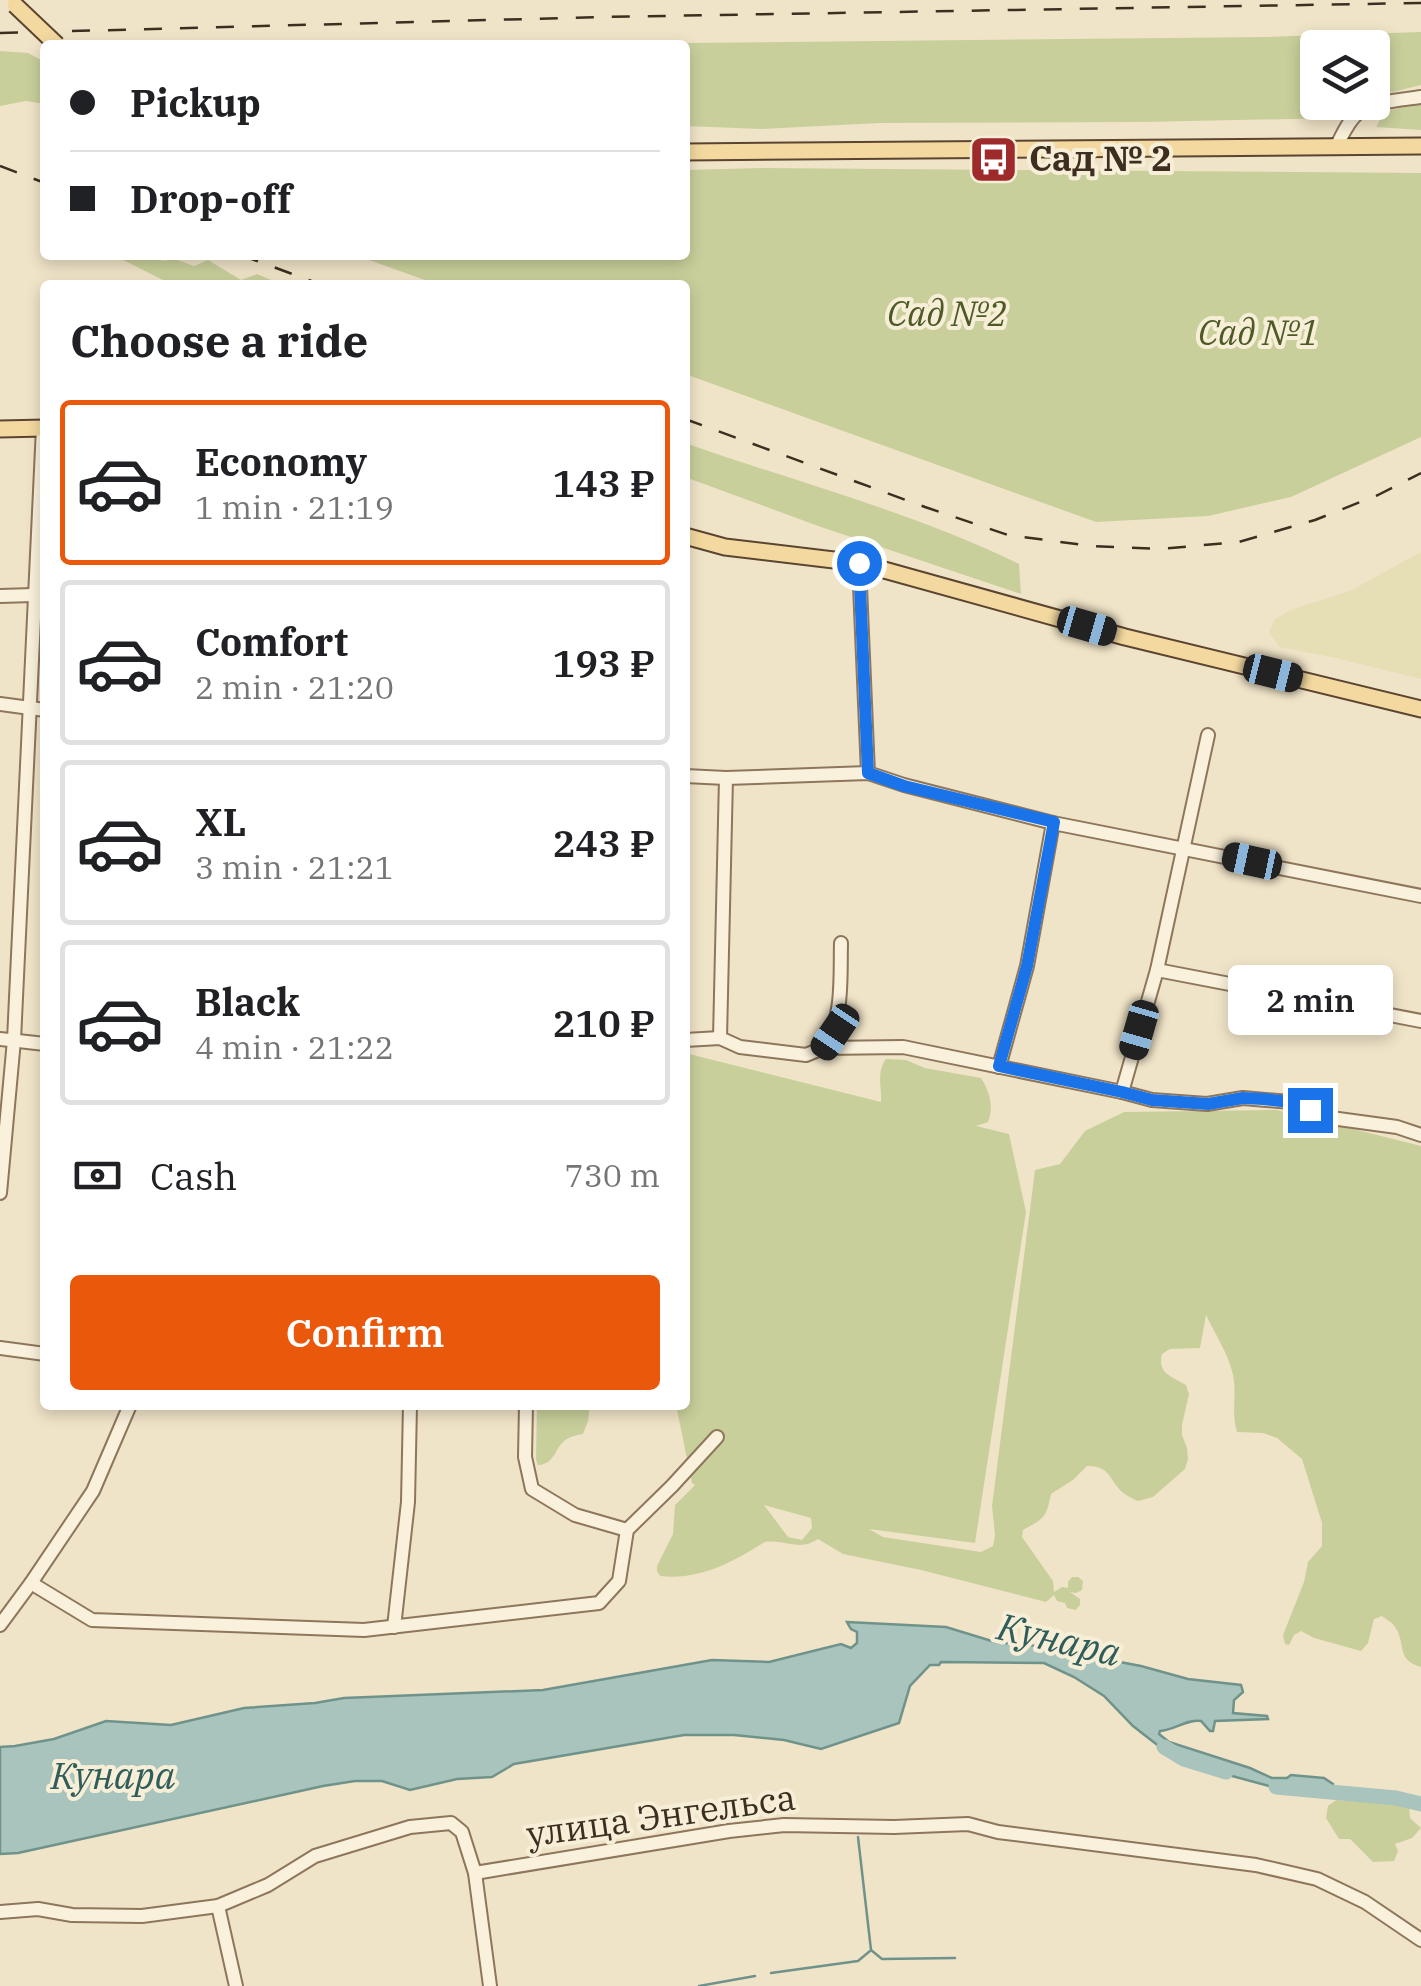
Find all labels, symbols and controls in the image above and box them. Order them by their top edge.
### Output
map controls [1300,30,1390,120]
button: layers [1300,30,1390,120]
text: Pickup [130,78,261,127]
bus stop icon: Сад № 2 [968,133,1020,185]
place label: Сад № 2 [1029,135,1172,181]
text: Drop-off [130,174,292,223]
park label: Сад №2 [887,290,1007,336]
park label: Сад №1 [1198,309,1318,355]
text: Choose a ride [70,311,368,369]
text: Economy [195,437,367,486]
icon: car [75,438,165,528]
text: 143 ₽ [553,458,655,507]
text: 1 min · 21:19 [195,486,394,528]
route start [837,541,882,586]
car [1054,603,1120,649]
text: Comfort [195,617,348,666]
icon: car [75,618,165,708]
text: 193 ₽ [553,638,655,687]
car [1240,651,1306,695]
text: 2 min · 21:20 [195,666,394,708]
text: XL [195,797,246,846]
icon: car [75,798,165,888]
text: 243 ₽ [553,818,655,867]
car [1220,840,1284,882]
text: 3 min · 21:21 [195,846,394,888]
callout: 2 min [1228,965,1392,1035]
text: Black [195,977,300,1026]
icon: car [75,978,165,1068]
text: 2 min [1266,979,1355,1021]
car [1116,997,1162,1063]
text: 210 ₽ [553,998,655,1047]
car [806,999,864,1065]
text: 4 min · 21:22 [195,1026,394,1068]
route end [1288,1088,1333,1133]
icon: cash [70,1148,125,1203]
text: Cash [150,1151,237,1200]
text: 730 m [564,1154,660,1196]
button: Confirm [70,1275,660,1390]
water label: Кунара [992,1600,1126,1677]
water label: Кунара [50,1750,176,1799]
street label: улица Энгельса [523,1773,798,1857]

